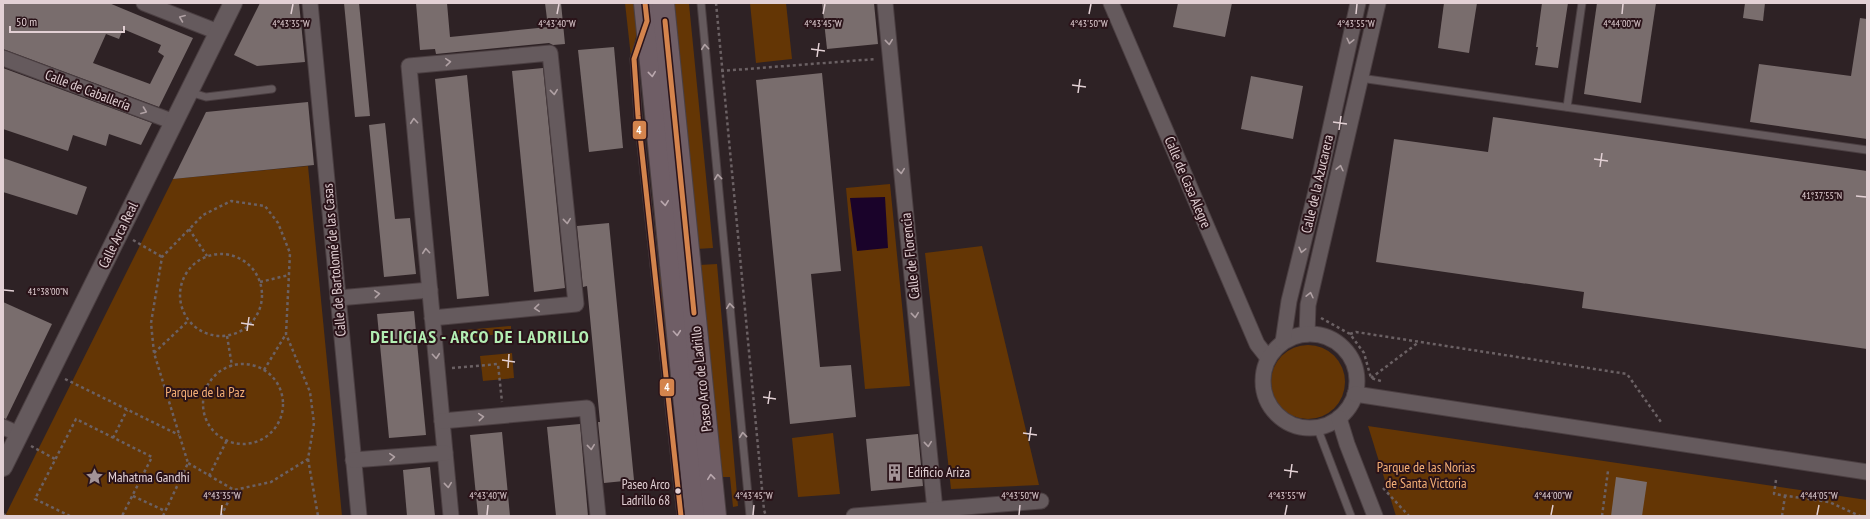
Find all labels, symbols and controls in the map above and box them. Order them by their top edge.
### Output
scale bar [10,8,124,34]
text: 50 m [16,14,37,29]
one-way arrow [178,15,186,23]
text: 4°43'35"W [272,17,310,30]
text: 4°43'40"W [538,17,576,30]
text: 4°43'45"W [804,17,842,30]
text: 4°43'50"W [1070,17,1108,30]
text: 4°43'55"W [1337,17,1375,30]
text: 4°44'00"W [1603,17,1641,30]
one-way arrow [1346,38,1354,44]
one-way arrow [884,39,893,45]
one-way arrow [701,44,710,50]
one-way arrow [445,58,451,67]
street label: Calle de Caballería [43,65,133,115]
one-way arrow [647,71,656,77]
one-way arrow [549,88,558,95]
one-way arrow [141,107,148,115]
one-way arrow [410,118,419,124]
line badge: 4 [632,120,647,140]
text: 4 [636,123,642,137]
street label: Calle de Casa Alegre [1161,133,1215,231]
street label: Calle de la Azucarera [1297,133,1337,235]
one-way arrow [1335,165,1343,172]
one-way arrow [897,168,906,174]
one-way arrow [713,174,722,180]
street label: Calle de Bartolomé de las Casas [318,182,350,337]
text: 41°37'55"N [1802,189,1842,202]
street label: Calle Arca Real [94,198,142,271]
one-way arrow [660,200,669,206]
street label: Calle de Florencia [897,212,923,300]
one-way arrow [562,218,571,224]
one-way arrow [1298,246,1306,253]
one-way arrow [422,248,431,254]
text: 41°38'00"N [28,285,68,298]
one-way arrow [374,290,380,299]
one-way arrow [1305,292,1314,299]
one-way arrow [534,303,540,312]
one-way arrow [726,303,735,309]
one-way arrow [911,311,920,318]
district label: DELICIAS - ARCO DE LADRILLO [370,325,590,348]
street label: Paseo Arco de Ladrillo [686,325,716,433]
one-way arrow [672,330,681,336]
one-way arrow [431,353,440,359]
line badge: 4 [659,378,675,397]
text: 4 [664,380,670,394]
park label: Parque de la Paz [165,383,245,401]
one-way arrow [478,413,484,422]
one-way arrow [738,432,747,438]
one-way arrow [923,441,932,447]
one-way arrow [586,444,595,450]
one-way arrow [389,453,395,462]
park label: Parque de las Norias de Santa Victoria [1377,458,1475,492]
building icon: Edificio Ariza [885,462,905,482]
place label: Edificio Ariza [908,463,970,481]
place icon: Mahatma Gandhi [85,467,105,487]
place label: Mahatma Gandhi [108,468,190,486]
one-way arrow [706,474,715,480]
place label: Paseo Arco Ladrillo 68 [621,476,670,509]
one-way arrow [443,481,452,488]
marker: Paseo Arco Ladrillo 68 [673,486,683,496]
text: 4°43'35"W [203,489,241,502]
text: 4°43'40"W [469,489,507,502]
text: 4°43'45"W [735,489,773,502]
text: 4°43'50"W [1001,489,1039,502]
text: 4°43'55"W [1268,489,1306,502]
text: 4°44'00"W [1534,489,1572,502]
text: 4°44'05"W [1800,489,1838,502]

